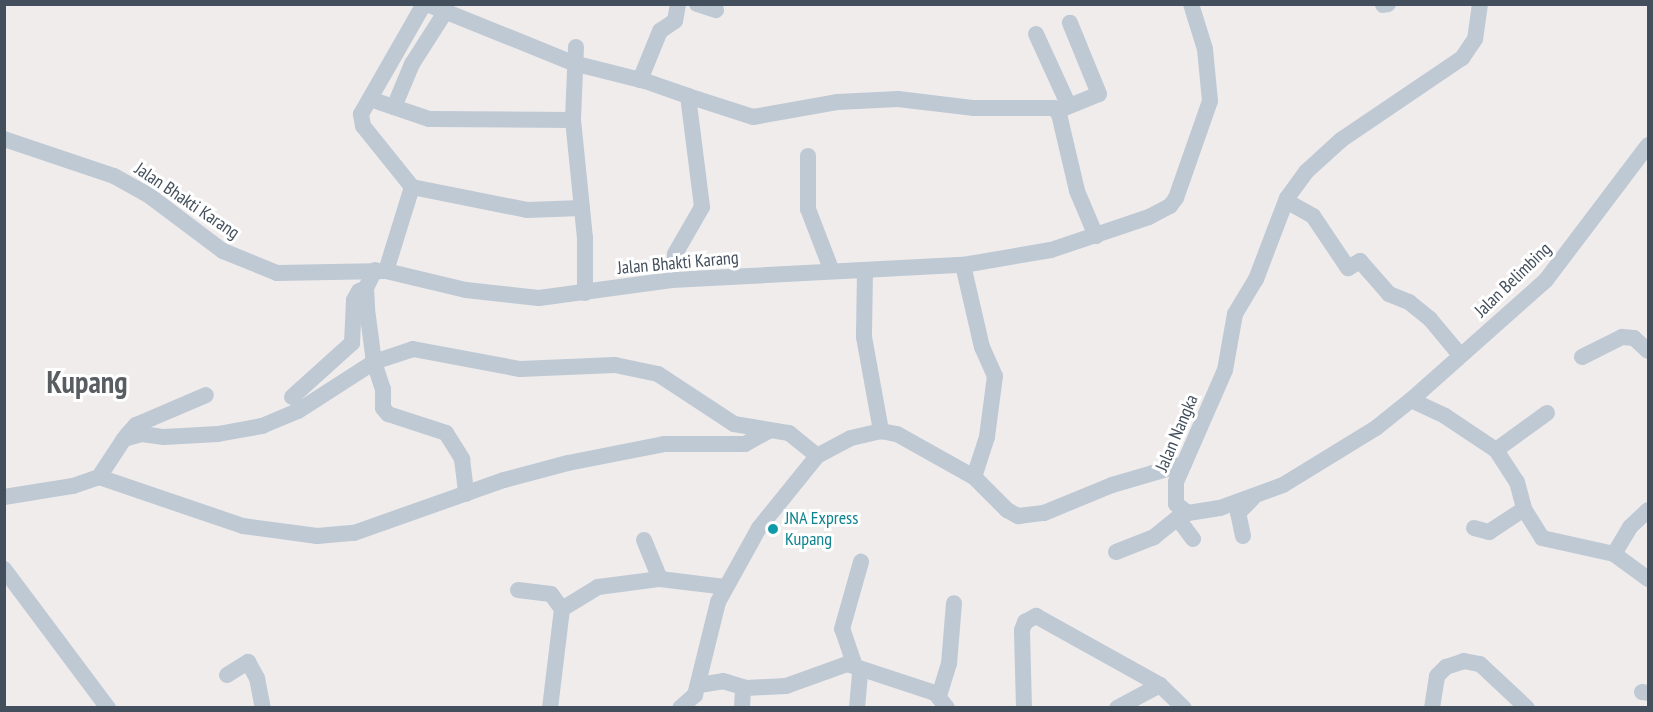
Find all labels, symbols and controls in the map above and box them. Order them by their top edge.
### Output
street label: Jalan Bhakti Karang [131,158,243,244]
street label: Jalan Belimbing [1470,238,1556,322]
street label: Jalan Bhakti Karang [617,247,739,279]
district label: Kupang [46,364,128,400]
street label: Jalan Nangka [1151,391,1203,475]
place label: JNA Express Kupang [785,508,859,550]
marker: JNA Express Kupang [766,522,780,536]

